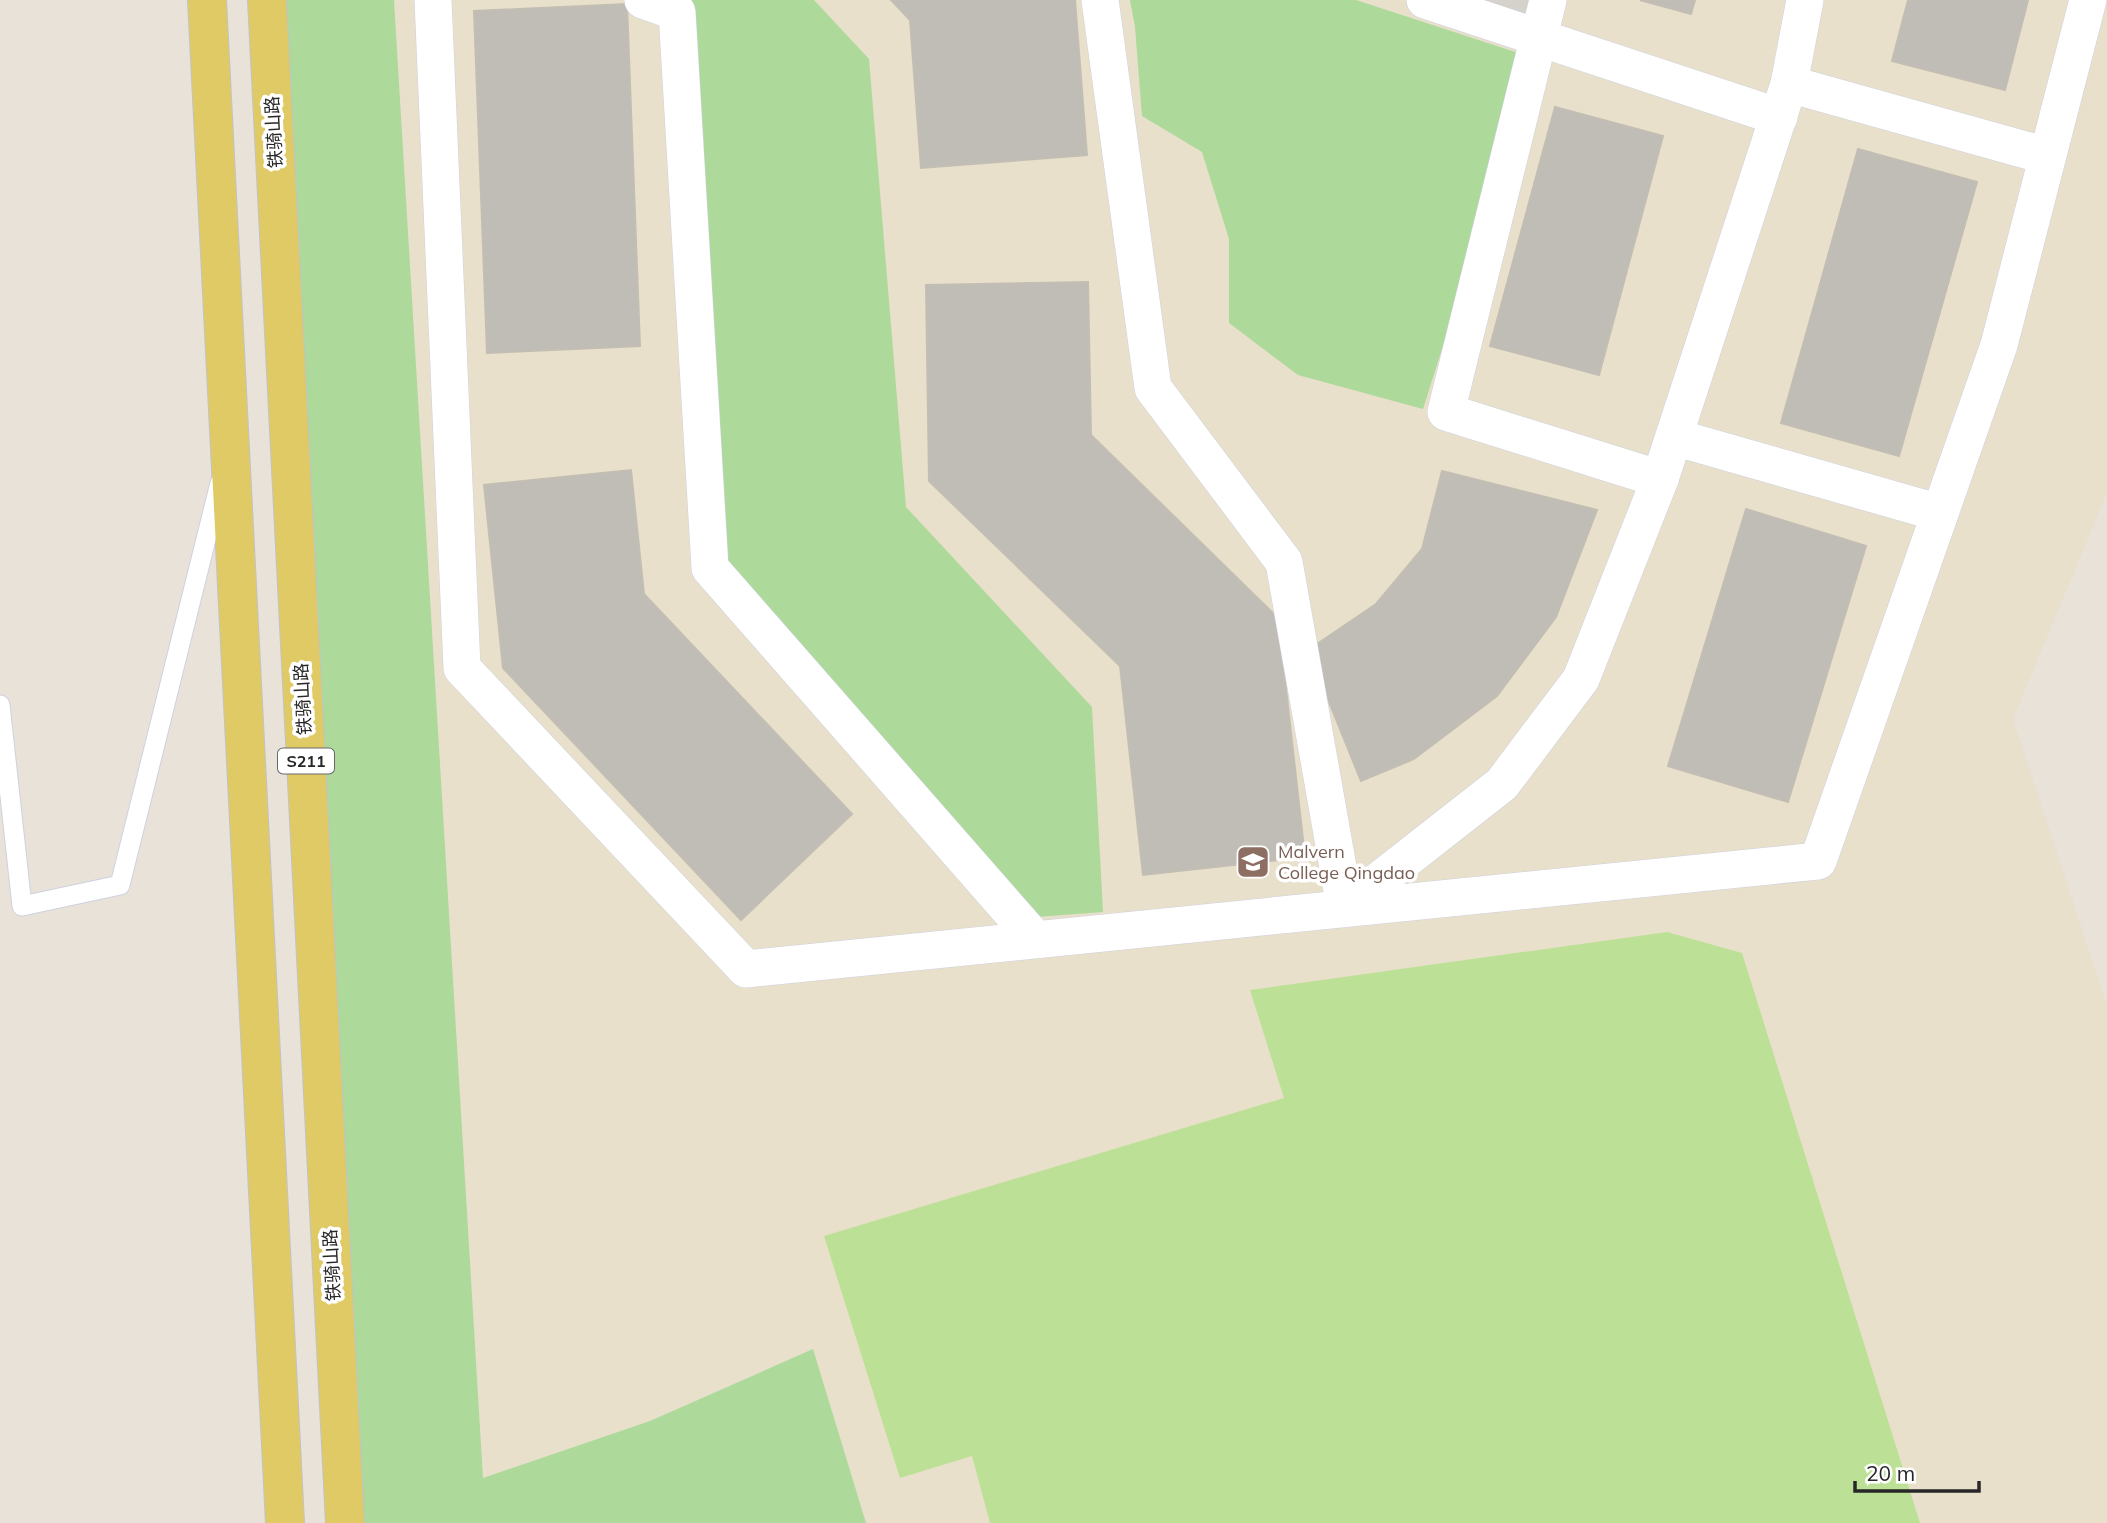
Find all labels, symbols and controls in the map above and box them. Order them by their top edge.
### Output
street label: 铁骑山路 [260,95,287,169]
street label: 铁骑山路 [289,662,316,736]
road number: S211 [278,748,334,774]
place label: Malvern College Qingdao [1278,840,1415,884]
school or university icon: Malvern College Qingdao [1234,843,1272,881]
street label: 铁骑山路 [318,1228,345,1302]
scale bar [1855,1450,1979,1494]
text: 20 m [1866,1460,1915,1486]

